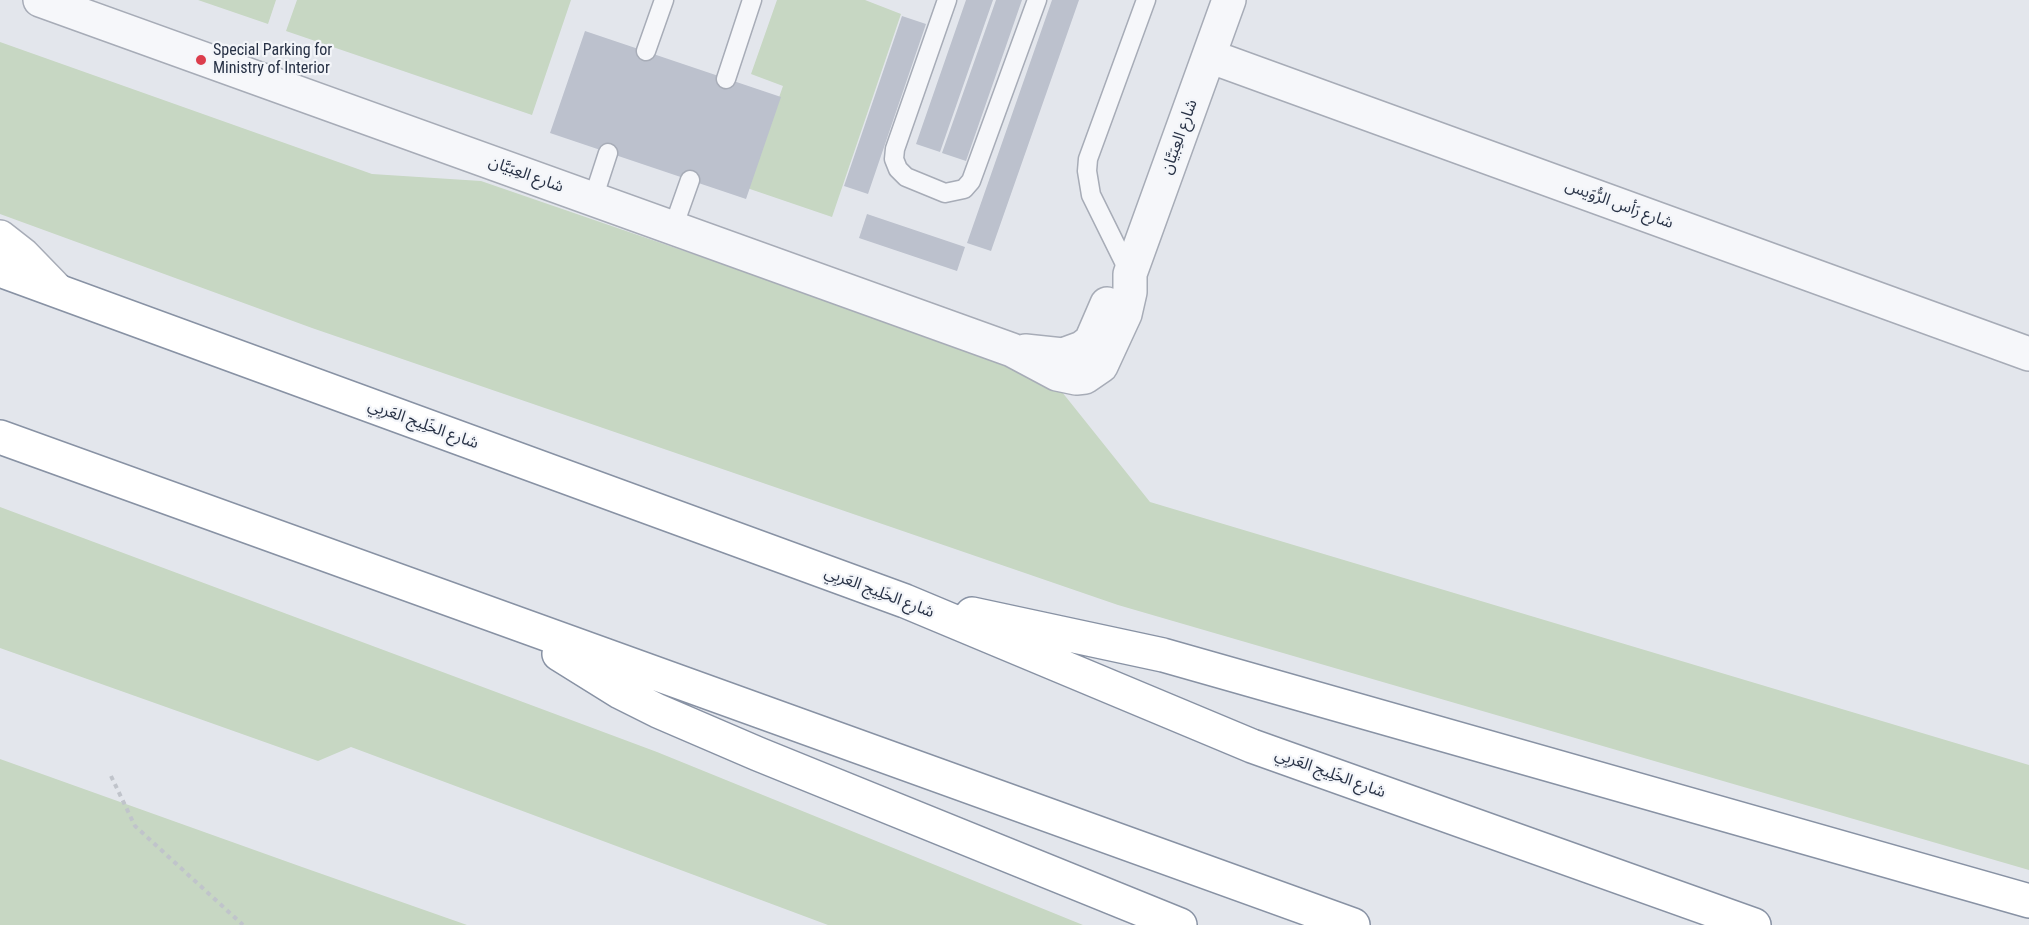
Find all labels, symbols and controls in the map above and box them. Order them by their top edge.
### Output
place label: Special Parking for Ministry of Interior [213,41,332,79]
marker: Special Parking for Ministry of Interior [194,53,208,67]
street label: شارع العِبَيَّان [1158,97,1202,177]
street label: شارع العِبَيَّان [486,153,566,197]
street label: شارع رَأس الرُّوَيس [1562,177,1676,233]
street label: شارع الخَلِيج العَربِي [365,396,481,454]
street label: شارع الخَلِيج العَربِي [821,563,937,623]
street label: شارع الخَلِيج العَربِي [1272,745,1388,803]

